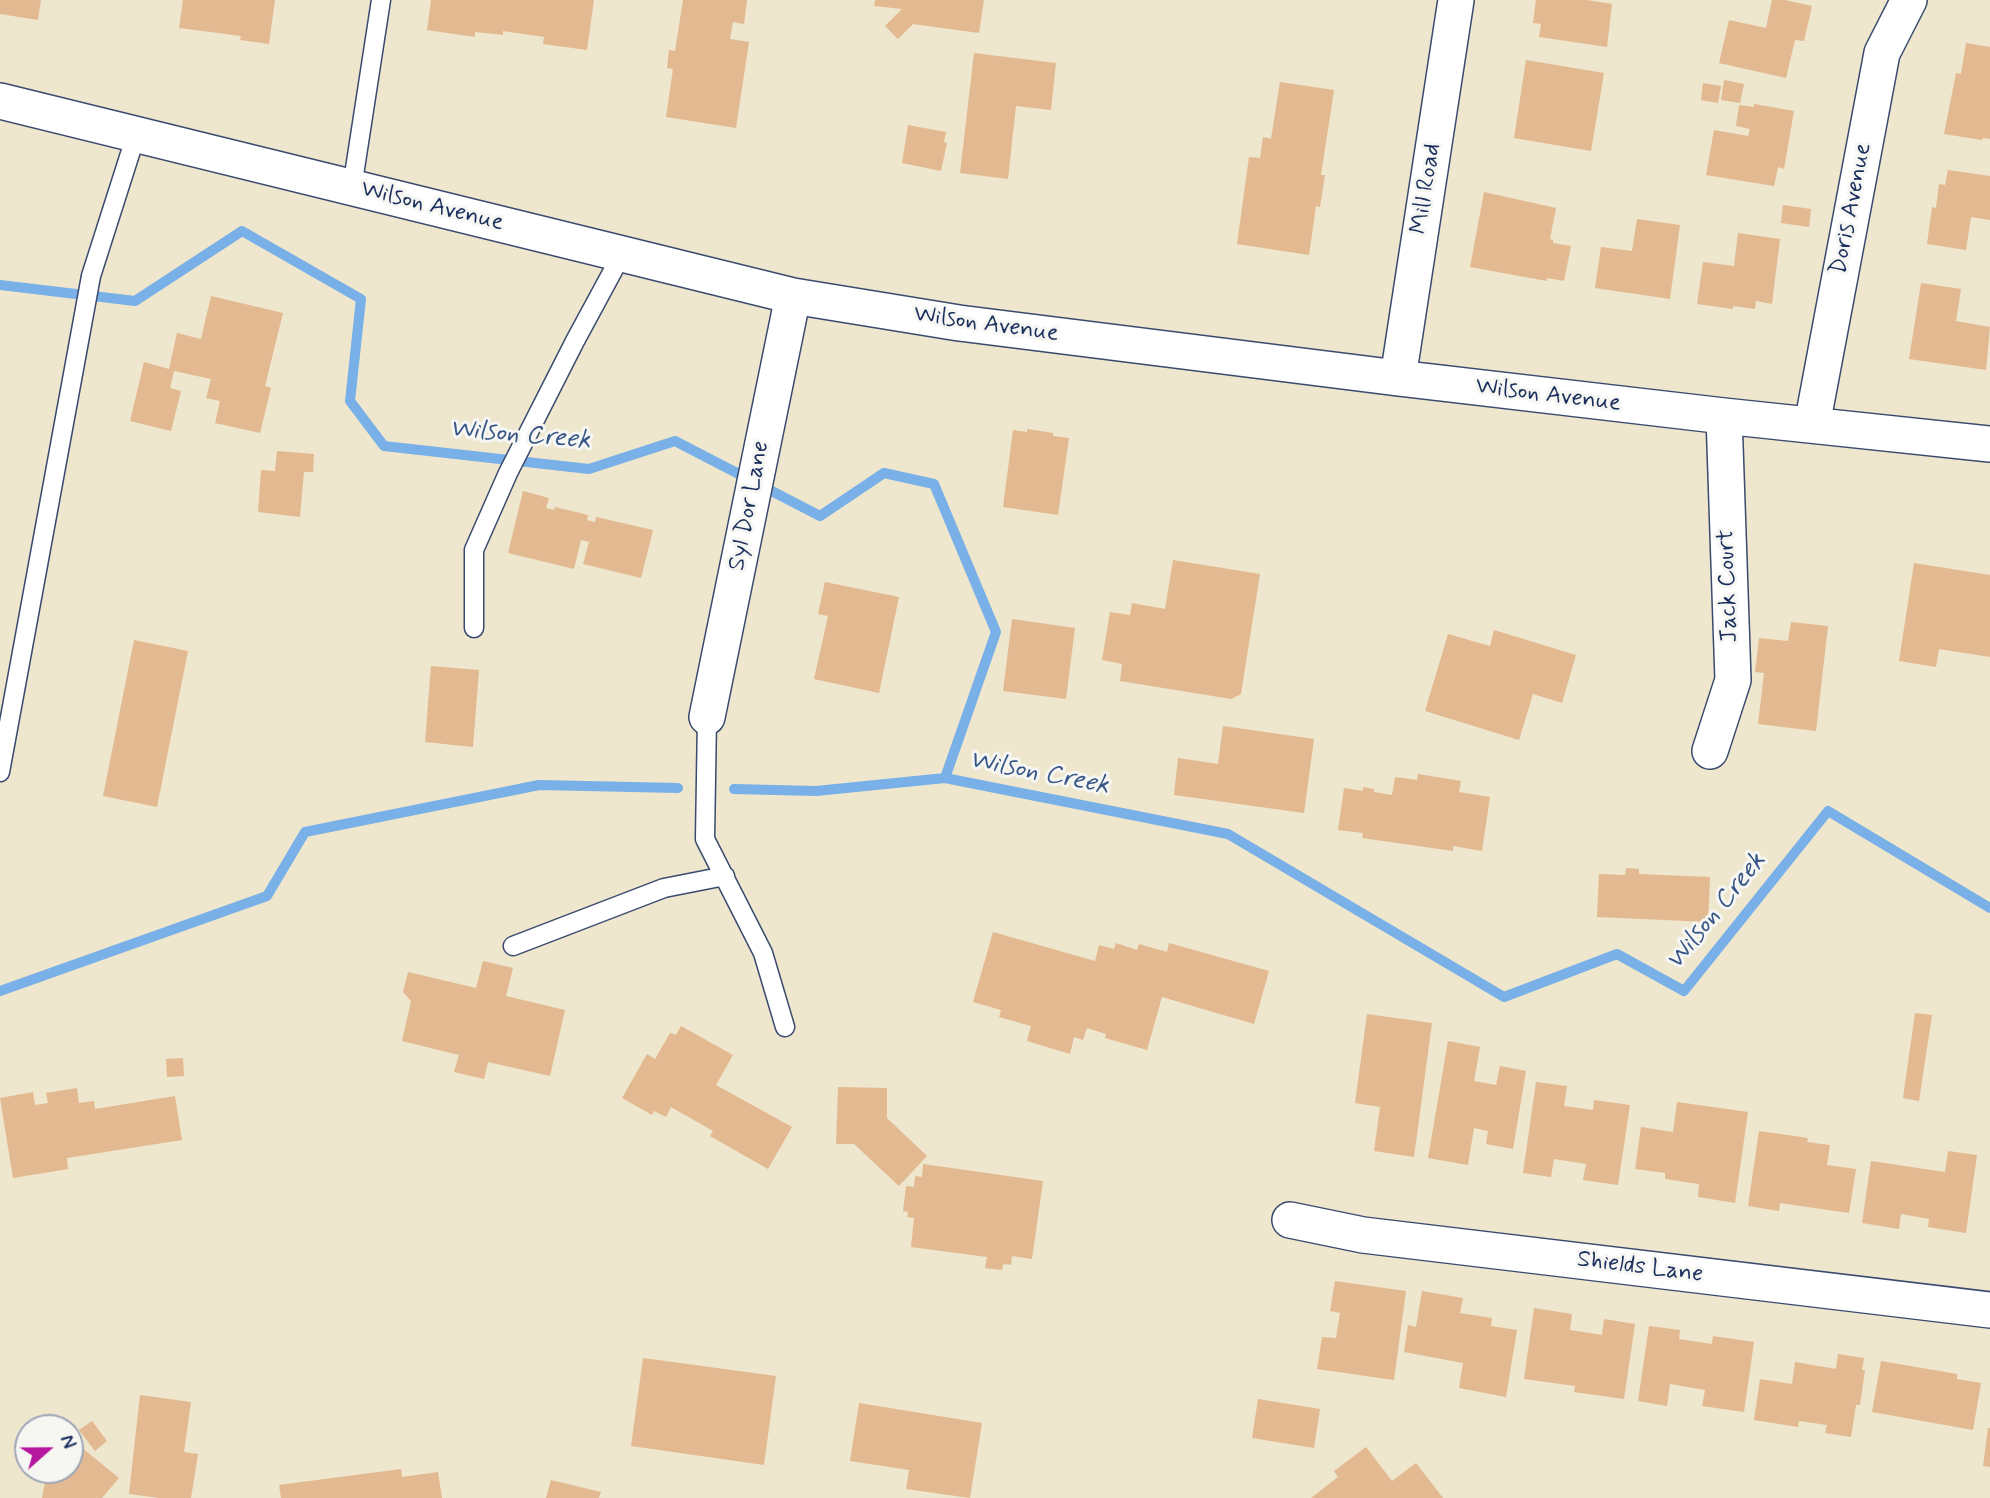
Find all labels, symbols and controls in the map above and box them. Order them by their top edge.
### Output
street label: Mill Road [1406,141,1448,237]
street label: Doris Avenue [1825,141,1879,277]
street label: Wilson Avenue [358,175,506,239]
street label: Wilson Avenue [912,301,1060,349]
street label: Wilson Avenue [1474,373,1622,419]
water label: Wilson Creek [448,414,592,458]
street label: Syl Dor Lane [723,439,777,573]
street label: Jack Court [1713,529,1745,643]
water label: Wilson Creek [966,745,1112,803]
water label: Wilson Creek [1660,847,1774,977]
street label: Shields Lane [1575,1246,1705,1290]
north arrow [14,1414,84,1484]
text: N [53,1432,81,1452]

